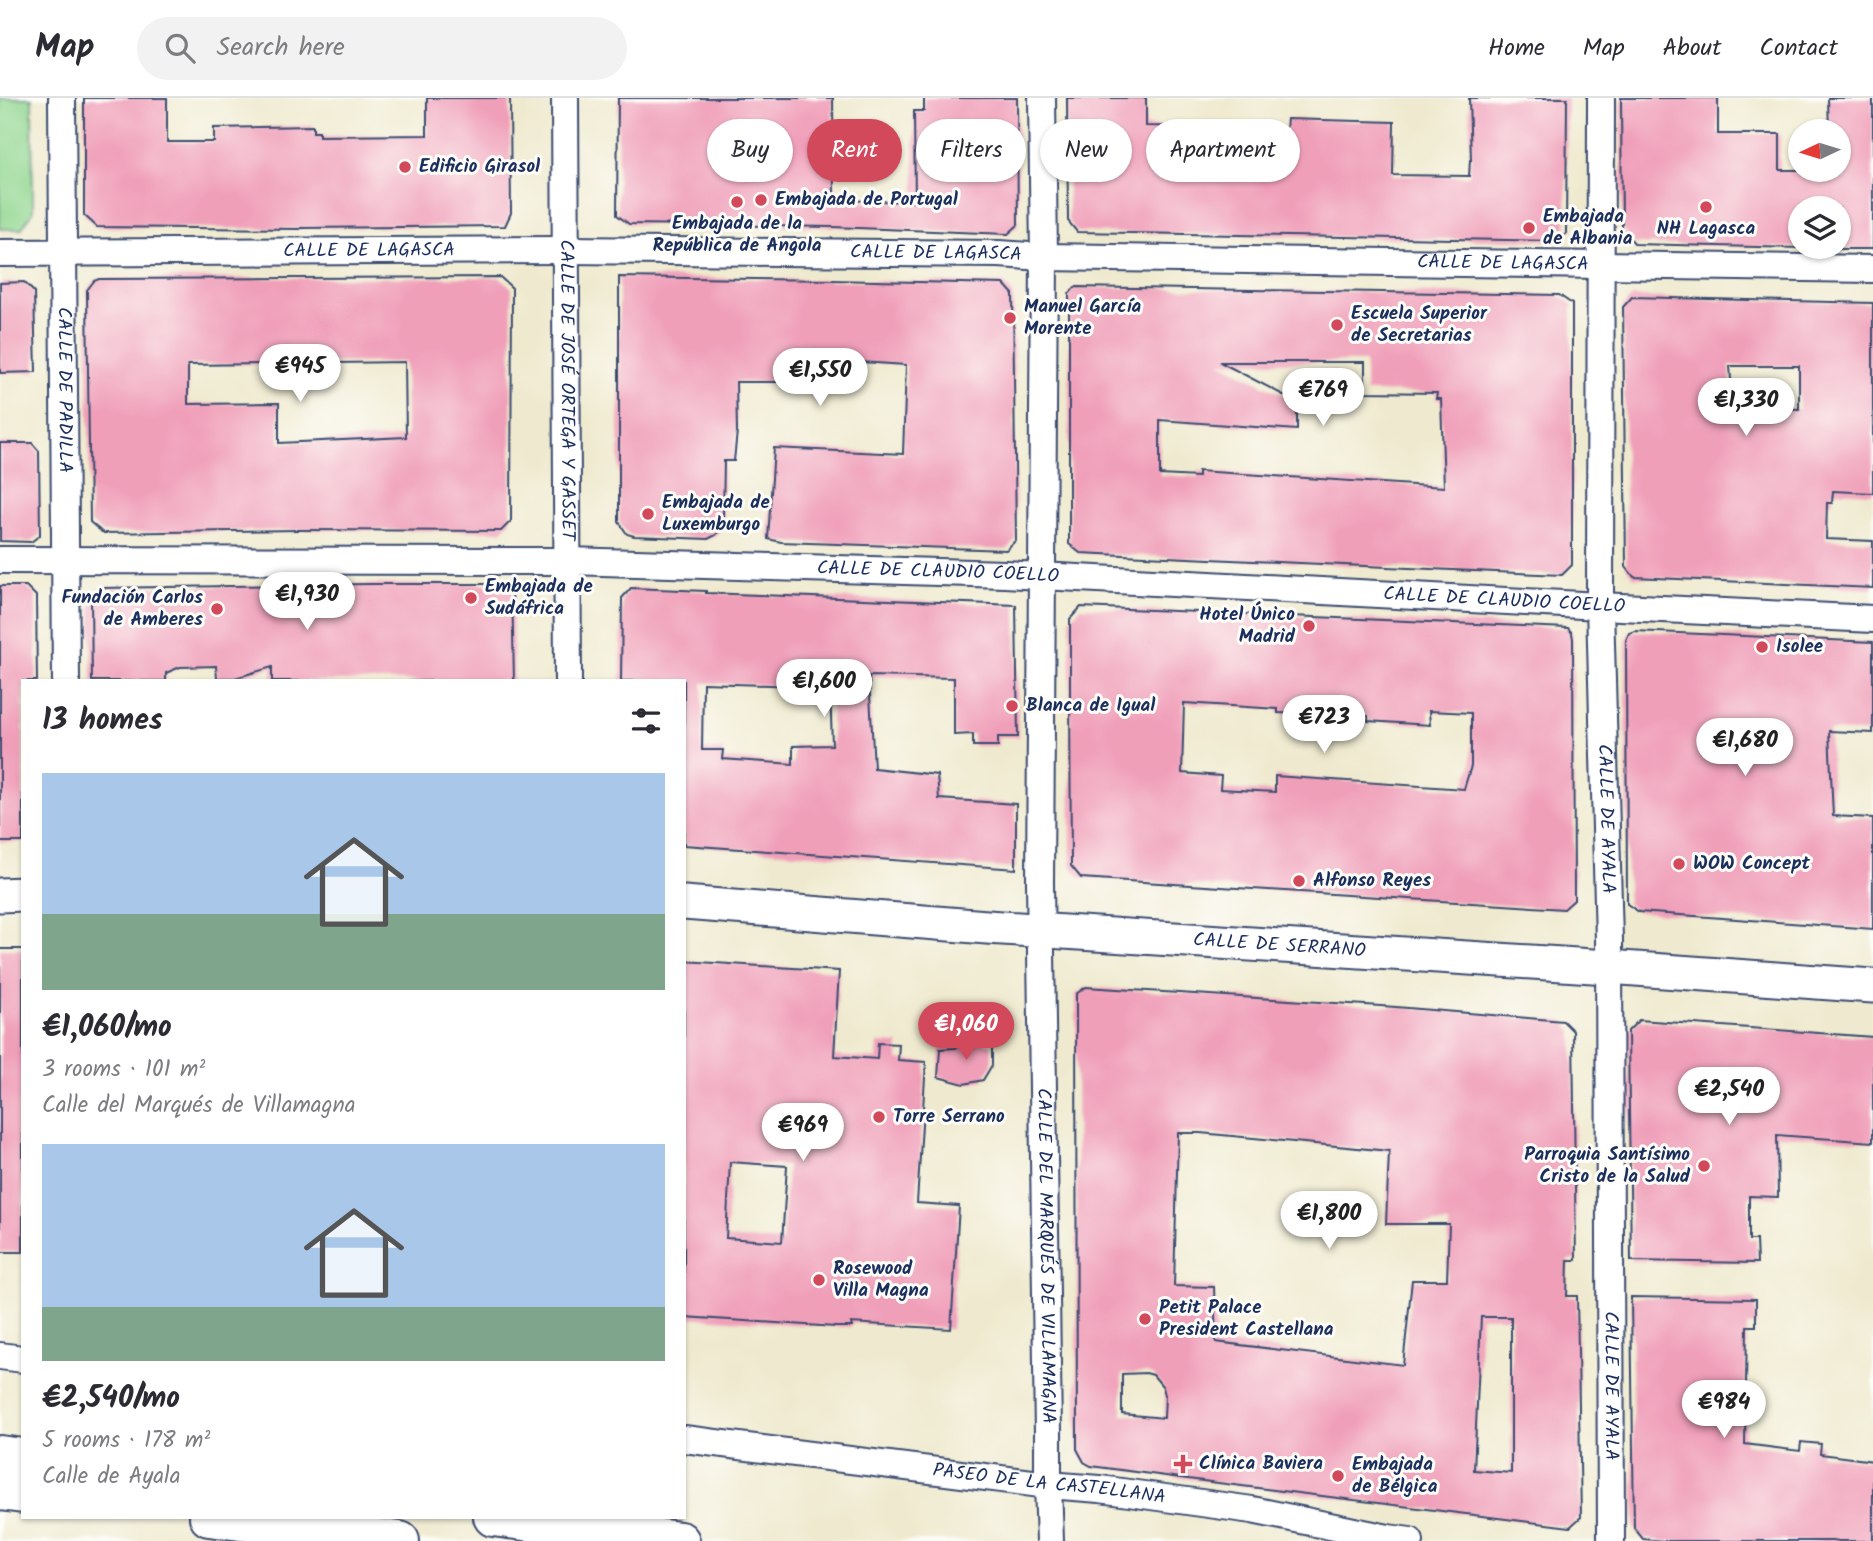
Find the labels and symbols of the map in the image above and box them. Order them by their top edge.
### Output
north arrow [1788,119,1852,182]
place label: Edificio Girasol [419,152,541,182]
marker: Edificio Girasol [397,159,413,175]
place label: Embajada de Portugal [775,185,959,215]
marker: Embajada de Portugal [753,192,769,208]
marker: Embajada de la República de Angola [729,194,745,210]
marker: NH Lagasca [1698,199,1714,215]
place label: Embajada de Albania [1543,202,1633,254]
place label: Embajada de la República de Angola [653,209,822,261]
place label: NH Lagasca [1657,214,1756,244]
marker: Embajada de Albania [1521,220,1537,236]
street label: CALLE DE LAGASCA [283,236,455,266]
street label: CALLE DE LAGASCA [850,238,1023,270]
street label: CALLE DE JOSÉ ORTEGA Y GASSET [551,239,582,542]
street label: CALLE DE LAGASCA [1417,247,1589,280]
place label: Manuel García Morente [1024,292,1142,344]
place label: Escuela Superior de Secretarias [1351,299,1488,351]
street label: CALLE DE PADILLA [48,307,80,473]
marker: Manuel García Morente [1002,310,1018,326]
marker: Escuela Superior de Secretarias [1329,317,1345,333]
pin: €945 [259,344,341,404]
pin: €1,550 [763,348,877,408]
pin: €769 [1282,368,1364,428]
pin: €1,330 [1689,378,1803,438]
place label: Embajada de Luxemburgo [662,488,770,540]
marker: Embajada de Luxemburgo [640,506,656,522]
street label: CALLE DE CLAUDIO COELLO [816,553,1060,592]
place label: Embajada de Sudáfrica [485,572,593,624]
pin: €1,930 [250,573,364,632]
street label: CALLE DE CLAUDIO COELLO [1382,579,1626,622]
place label: Fundación Carlos de Amberes [61,583,203,635]
marker: Embajada de Sudáfrica [463,590,479,606]
place label: Hotel Único Madrid [1199,600,1296,652]
marker: Fundación Carlos de Amberes [209,601,225,617]
marker: Hotel Único Madrid [1301,618,1317,634]
place label: Isolee [1776,632,1823,662]
marker: Isolee [1754,639,1770,655]
pin: €1,600 [767,660,881,719]
place label: Blanca de Igual [1026,691,1156,721]
pin: €723 [1283,696,1365,755]
marker: Blanca de Igual [1004,698,1020,714]
pin: €1,680 [1688,718,1802,778]
street label: CALLE DE AYALA [1589,744,1623,894]
place label: WOW Concept [1693,849,1811,879]
marker: WOW Concept [1671,856,1687,872]
place label: Alfonso Reyes [1313,866,1431,896]
marker: Alfonso Reyes [1291,873,1307,889]
street label: CALLE DE SERRANO [1192,925,1367,966]
pin: €1,060 [909,1002,1023,1062]
pin: €2,540 [1672,1068,1786,1127]
street label: CALLE DEL MARQUÉS DE VILLAMAGNA [1028,1088,1063,1424]
place label: Torre Serrano [893,1102,1005,1132]
pin: €969 [762,1104,844,1163]
marker: Torre Serrano [871,1109,887,1125]
place label: Parroquia Santísimo Cristo de la Salud [1524,1140,1691,1192]
marker: Parroquia Santísimo Cristo de la Salud [1696,1158,1712,1174]
pin: €1,800 [1272,1192,1386,1251]
place label: Rosewood Villa Magna [833,1254,929,1306]
marker: Rosewood Villa Magna [811,1272,827,1288]
place label: Petit Palace President Castellana [1159,1293,1334,1345]
marker: Petit Palace President Castellana [1137,1311,1153,1327]
street label: CALLE DE AYALA [1595,1311,1626,1461]
pin: €984 [1683,1380,1765,1440]
place label: Clínica Baviera [1199,1449,1323,1479]
place label: Embajada de Bélgica [1352,1450,1438,1502]
marker: Clínica Baviera [1173,1454,1193,1474]
street label: PASEO DE LA CASTELLANA [931,1456,1167,1513]
marker: Embajada de Bélgica [1330,1468,1346,1484]

